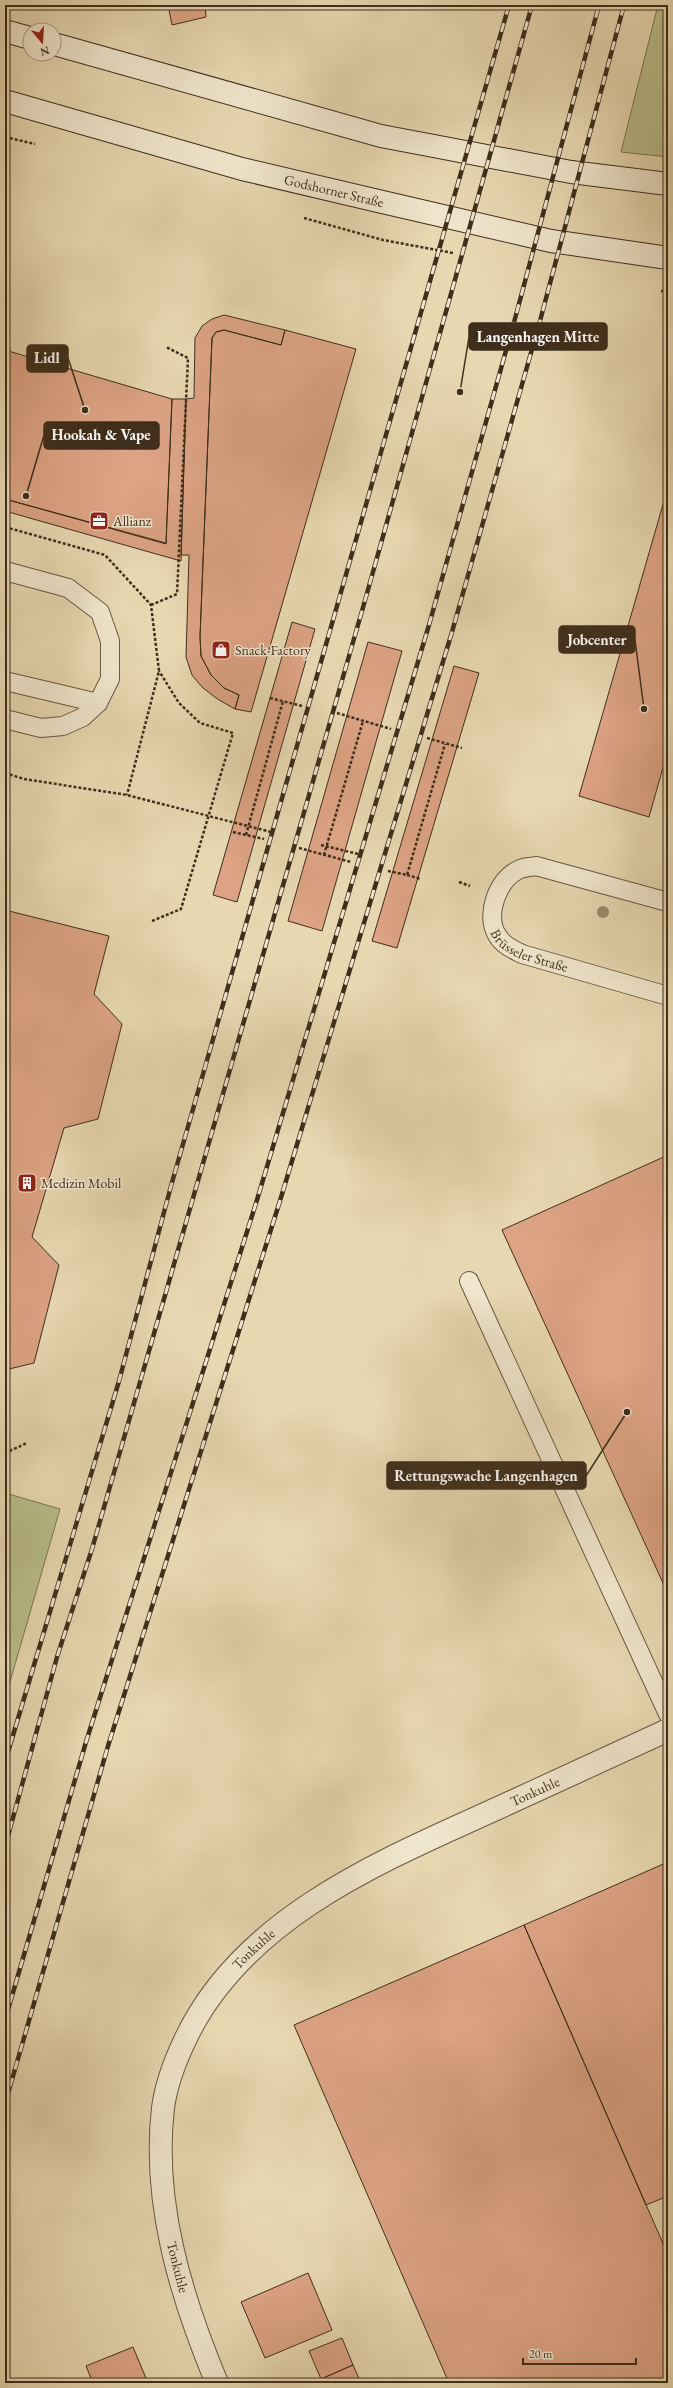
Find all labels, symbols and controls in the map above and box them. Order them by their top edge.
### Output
north arrow [22,22,62,62]
text: N [39,43,51,60]
street label: Godshorner Straße [282,170,386,211]
callout: Langenhagen Mitte [469,323,607,350]
text: Langenhagen Mitte [477,327,599,346]
callout: Lidl [27,345,68,372]
text: Lidl [34,348,61,367]
callout: Hookah & Vape [44,422,159,449]
text: Hookah & Vape [51,425,151,444]
office icon: Allianz [88,510,110,532]
place label: Allianz [112,512,152,530]
callout: Jobcenter [559,626,635,653]
text: Jobcenter [565,630,627,649]
shop icon: Snack-Factory [210,639,232,661]
place label: Snack-Factory [235,641,312,659]
street label: Brüsseler Straße [486,926,571,976]
building icon: Medizin Mobil [16,1172,38,1194]
place label: Medizin Mobil [41,1174,122,1192]
callout: Rettungswache Langenhagen [387,1462,586,1489]
text: Rettungswache Langenhagen [394,1466,578,1485]
street label: Tonkuhle [507,1772,563,1810]
street label: Tonkuhle [228,1924,279,1973]
street label: Tonkuhle [163,2239,193,2295]
scale bar [523,2340,636,2366]
text: 20 m [529,2346,553,2362]

